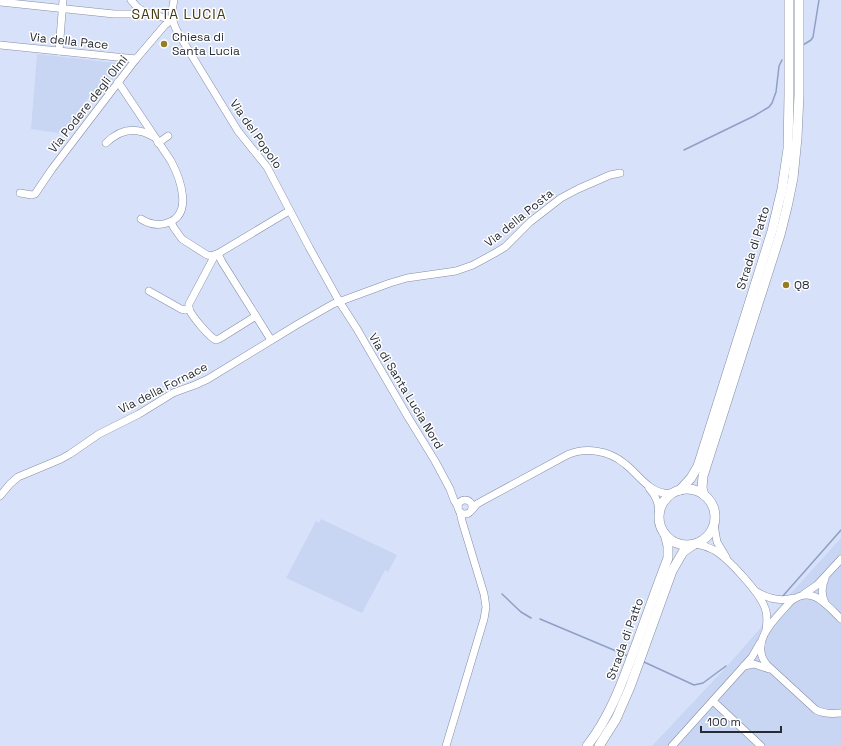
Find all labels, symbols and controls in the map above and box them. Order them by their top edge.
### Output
district label: SANTA LUCIA [131,5,227,23]
street label: Via della Pace [29,29,109,53]
place label: Chiesa di Santa Lucia [172,29,240,59]
marker: Chiesa di Santa Lucia [159,39,169,49]
street label: Via Podere degli Olmi [45,52,131,156]
street label: Via del Popolo [226,96,286,172]
street label: Via della Posta [481,185,557,251]
street label: Strada di Patto [733,204,773,292]
place label: Q8 [794,277,810,293]
marker: Q8 [781,280,791,290]
street label: Via di Santa Lucia Nord [365,330,447,452]
street label: Via della Fornace [116,359,210,417]
street label: Strada di Patto [603,596,647,682]
scale bar [701,708,781,734]
text: 100 m [707,714,741,730]

